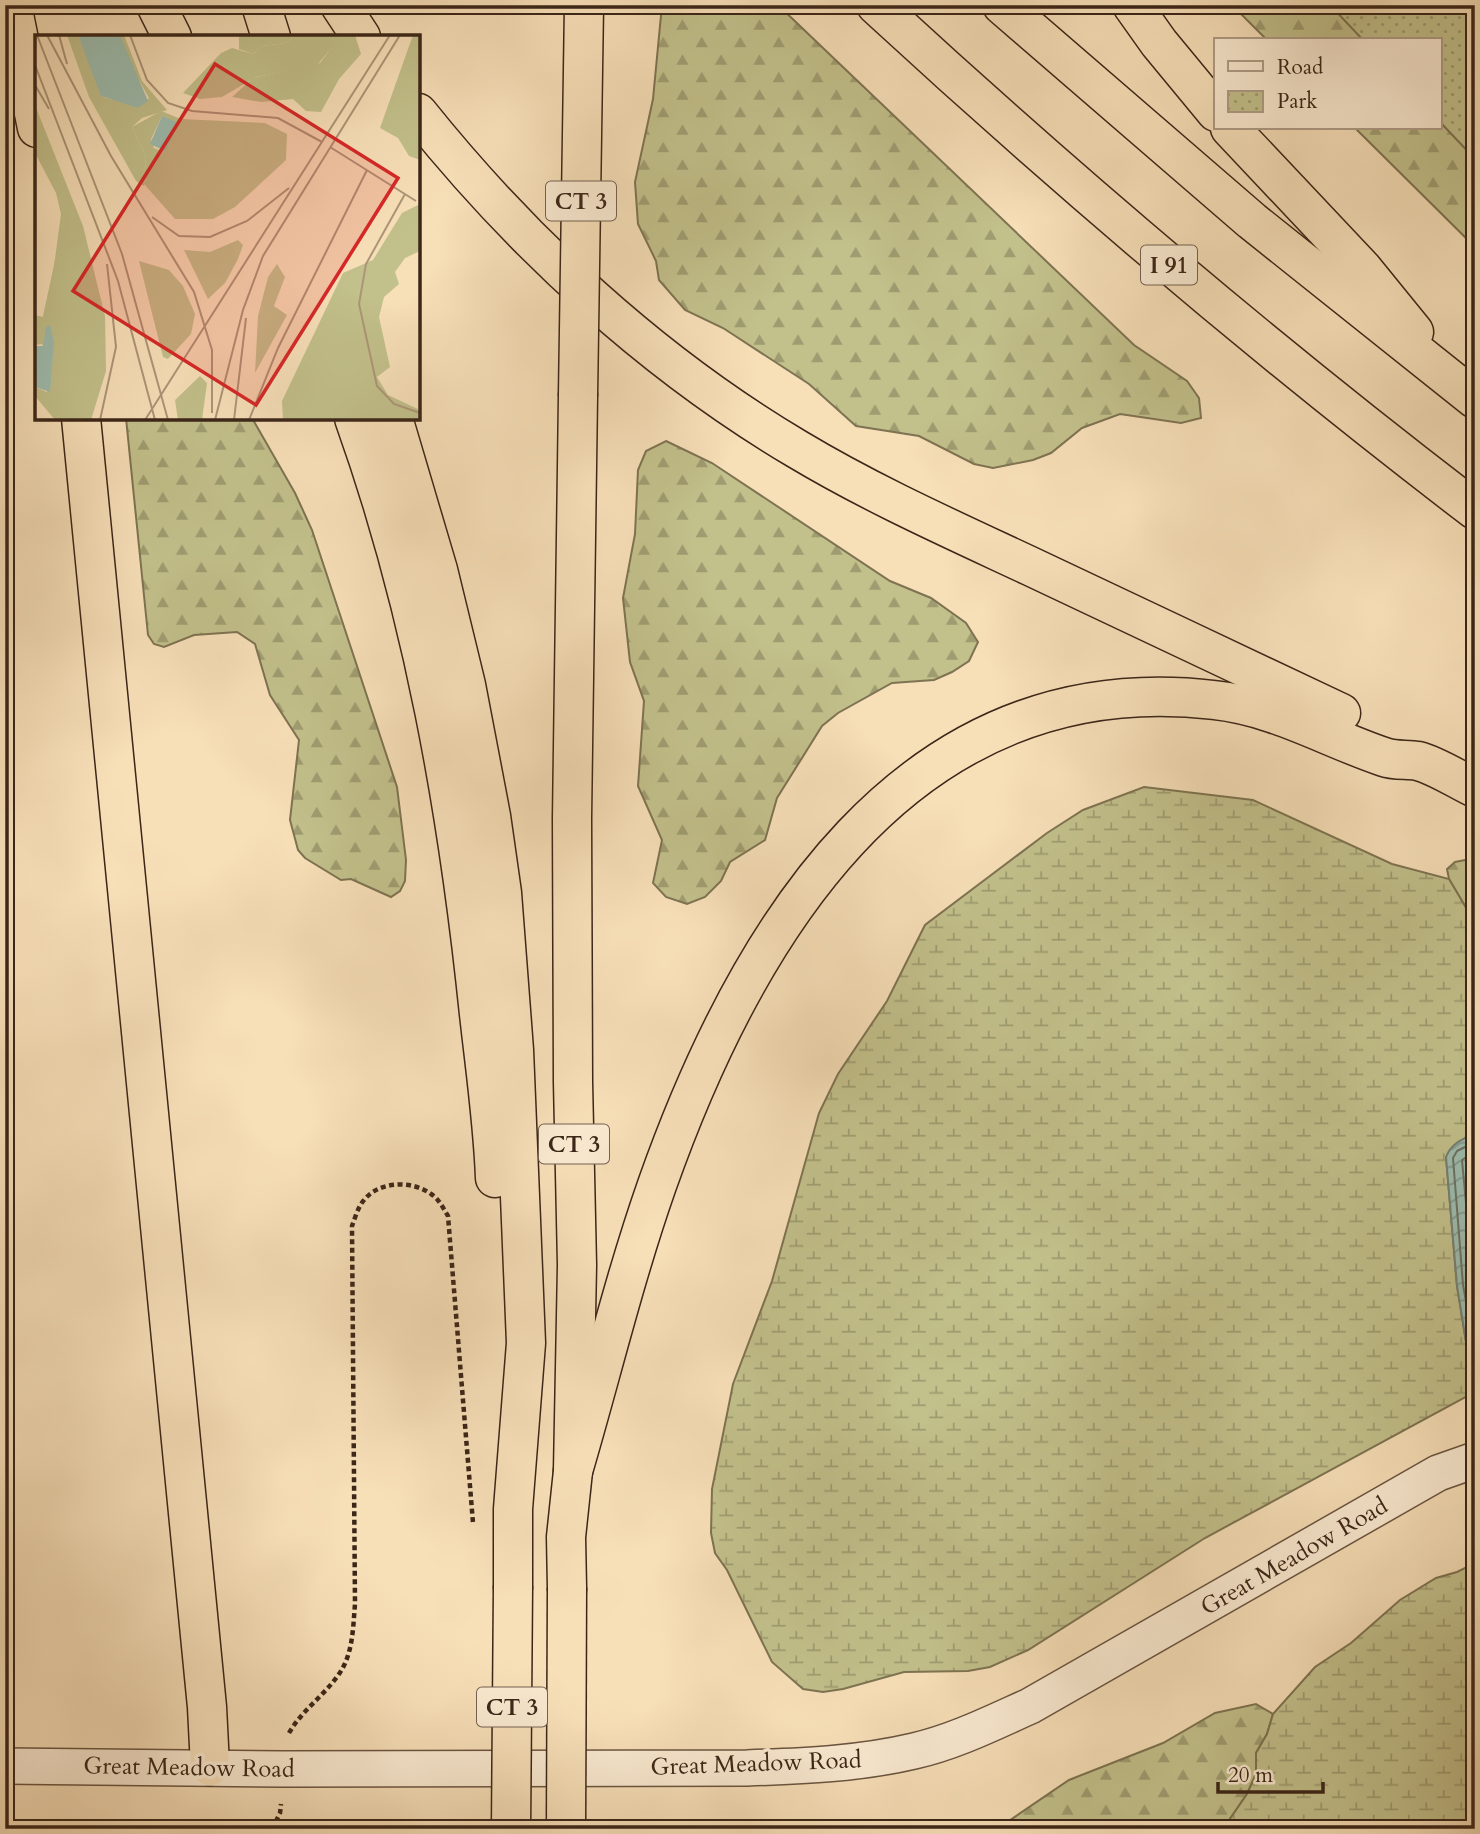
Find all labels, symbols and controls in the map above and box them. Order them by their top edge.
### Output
inset map [35,35,420,420]
legend [1214,38,1442,130]
text: Road [1277,53,1323,82]
text: Park [1277,87,1318,116]
road number: CT 3 [546,182,616,220]
road number: I 91 [1141,246,1197,284]
road number: CT 3 [539,1124,609,1163]
street label: Great Meadow Road [1195,1489,1394,1623]
road number: CT 3 [477,1688,547,1726]
street label: Great Meadow Road [650,1743,862,1784]
street label: Great Meadow Road [83,1749,295,1786]
scale bar [1218,1750,1322,1794]
text: 20 m [1228,1761,1273,1790]

